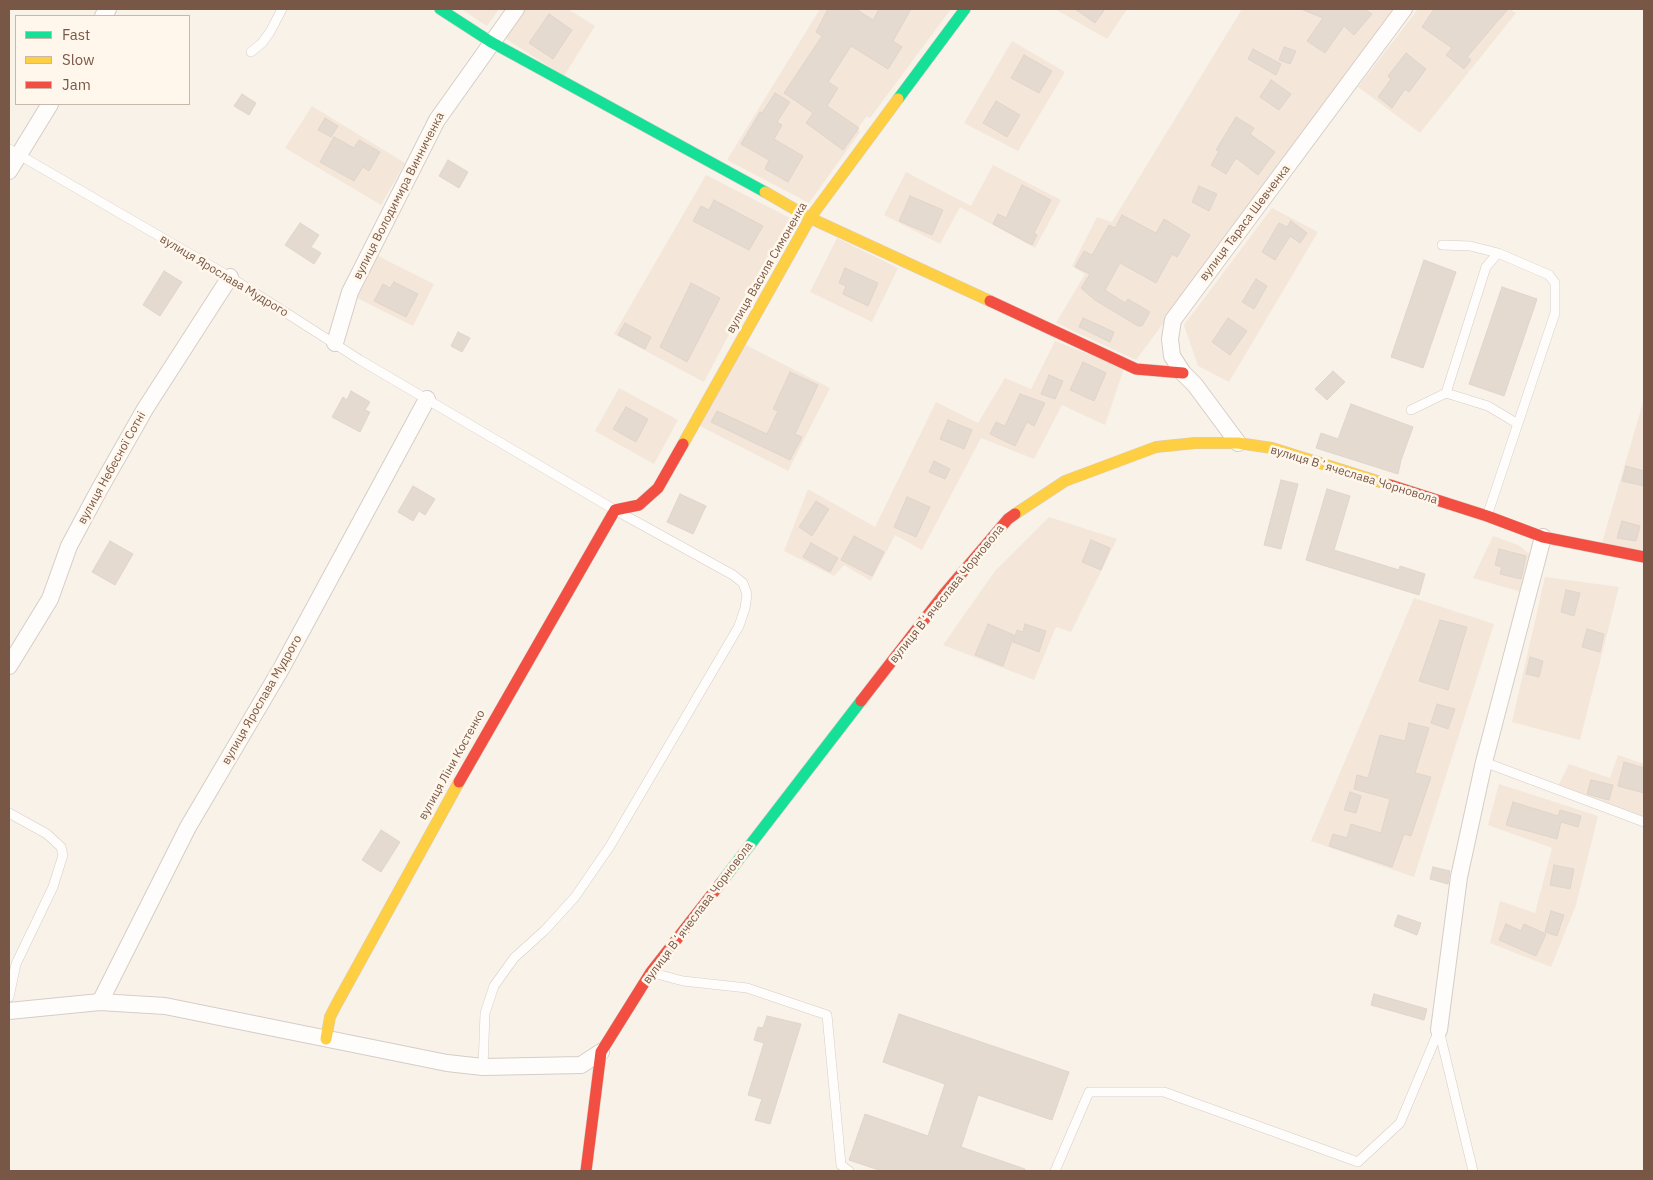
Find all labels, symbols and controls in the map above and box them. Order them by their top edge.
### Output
legend [15,15,190,105]
text: Fast [62,25,90,44]
text: Slow [62,50,95,69]
text: Jam [62,75,91,94]
street label: вулиця Володимира Винниченка [350,110,448,282]
street label: вулиця Тараса Шевченка [1197,162,1293,284]
street label: вулиця Василя Симоненка [723,200,811,336]
street label: вулиця Ярослава Мудрого [157,232,291,320]
street label: вулиця Небесної Сотні [75,409,149,527]
street label: вулиця Вʼячеслава Чорновола [1269,443,1439,507]
street label: вулиця Вʼячеслава Чорновола [887,522,1007,666]
street label: вулиця Ярослава Мудрого [219,633,305,767]
street label: вулиця Ліни Костенко [416,707,488,823]
street label: вулиця Вʼячеслава Чорновола [640,839,756,987]

